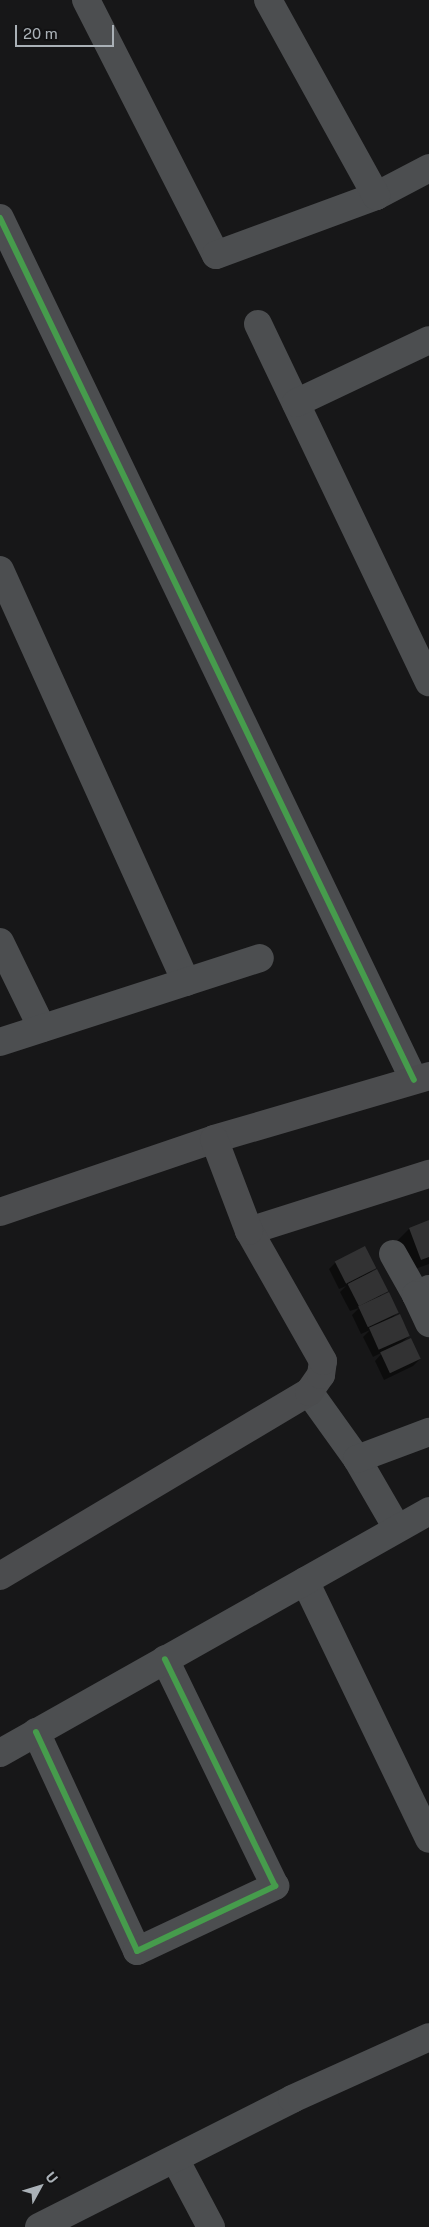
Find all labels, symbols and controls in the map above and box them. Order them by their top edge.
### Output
scale bar [18,15,116,47]
text: 20 m [23,25,58,42]
north arrow [15,2162,65,2212]
text: U [42,2169,61,2187]

